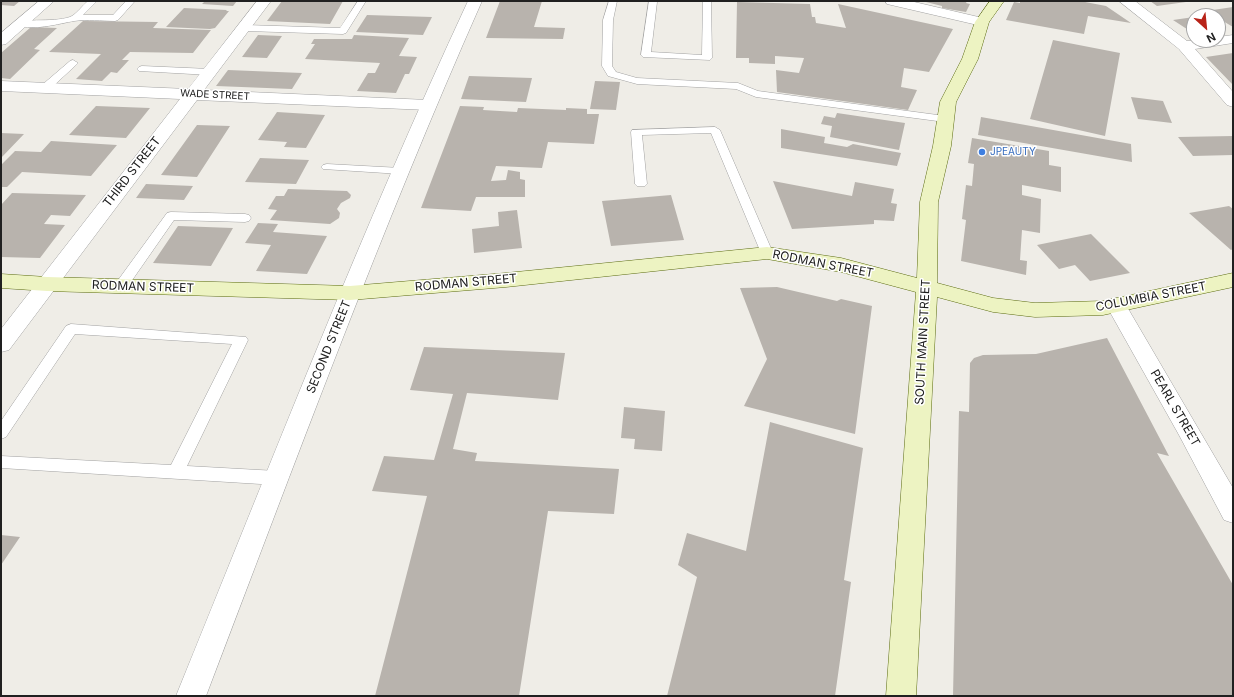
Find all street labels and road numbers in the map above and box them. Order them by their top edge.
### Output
street label: WADE STREET [180,87,250,103]
street label: THIRD STREET [100,134,164,210]
street label: RODMAN STREET [771,247,875,281]
street label: RODMAN STREET [414,271,518,295]
street label: RODMAN STREET [92,278,194,296]
street label: SOUTH MAIN STREET [913,279,933,405]
street label: COLUMBIA STREET [1094,279,1208,315]
street label: SECOND STREET [304,298,354,396]
street label: PEARL STREET [1147,367,1203,449]

